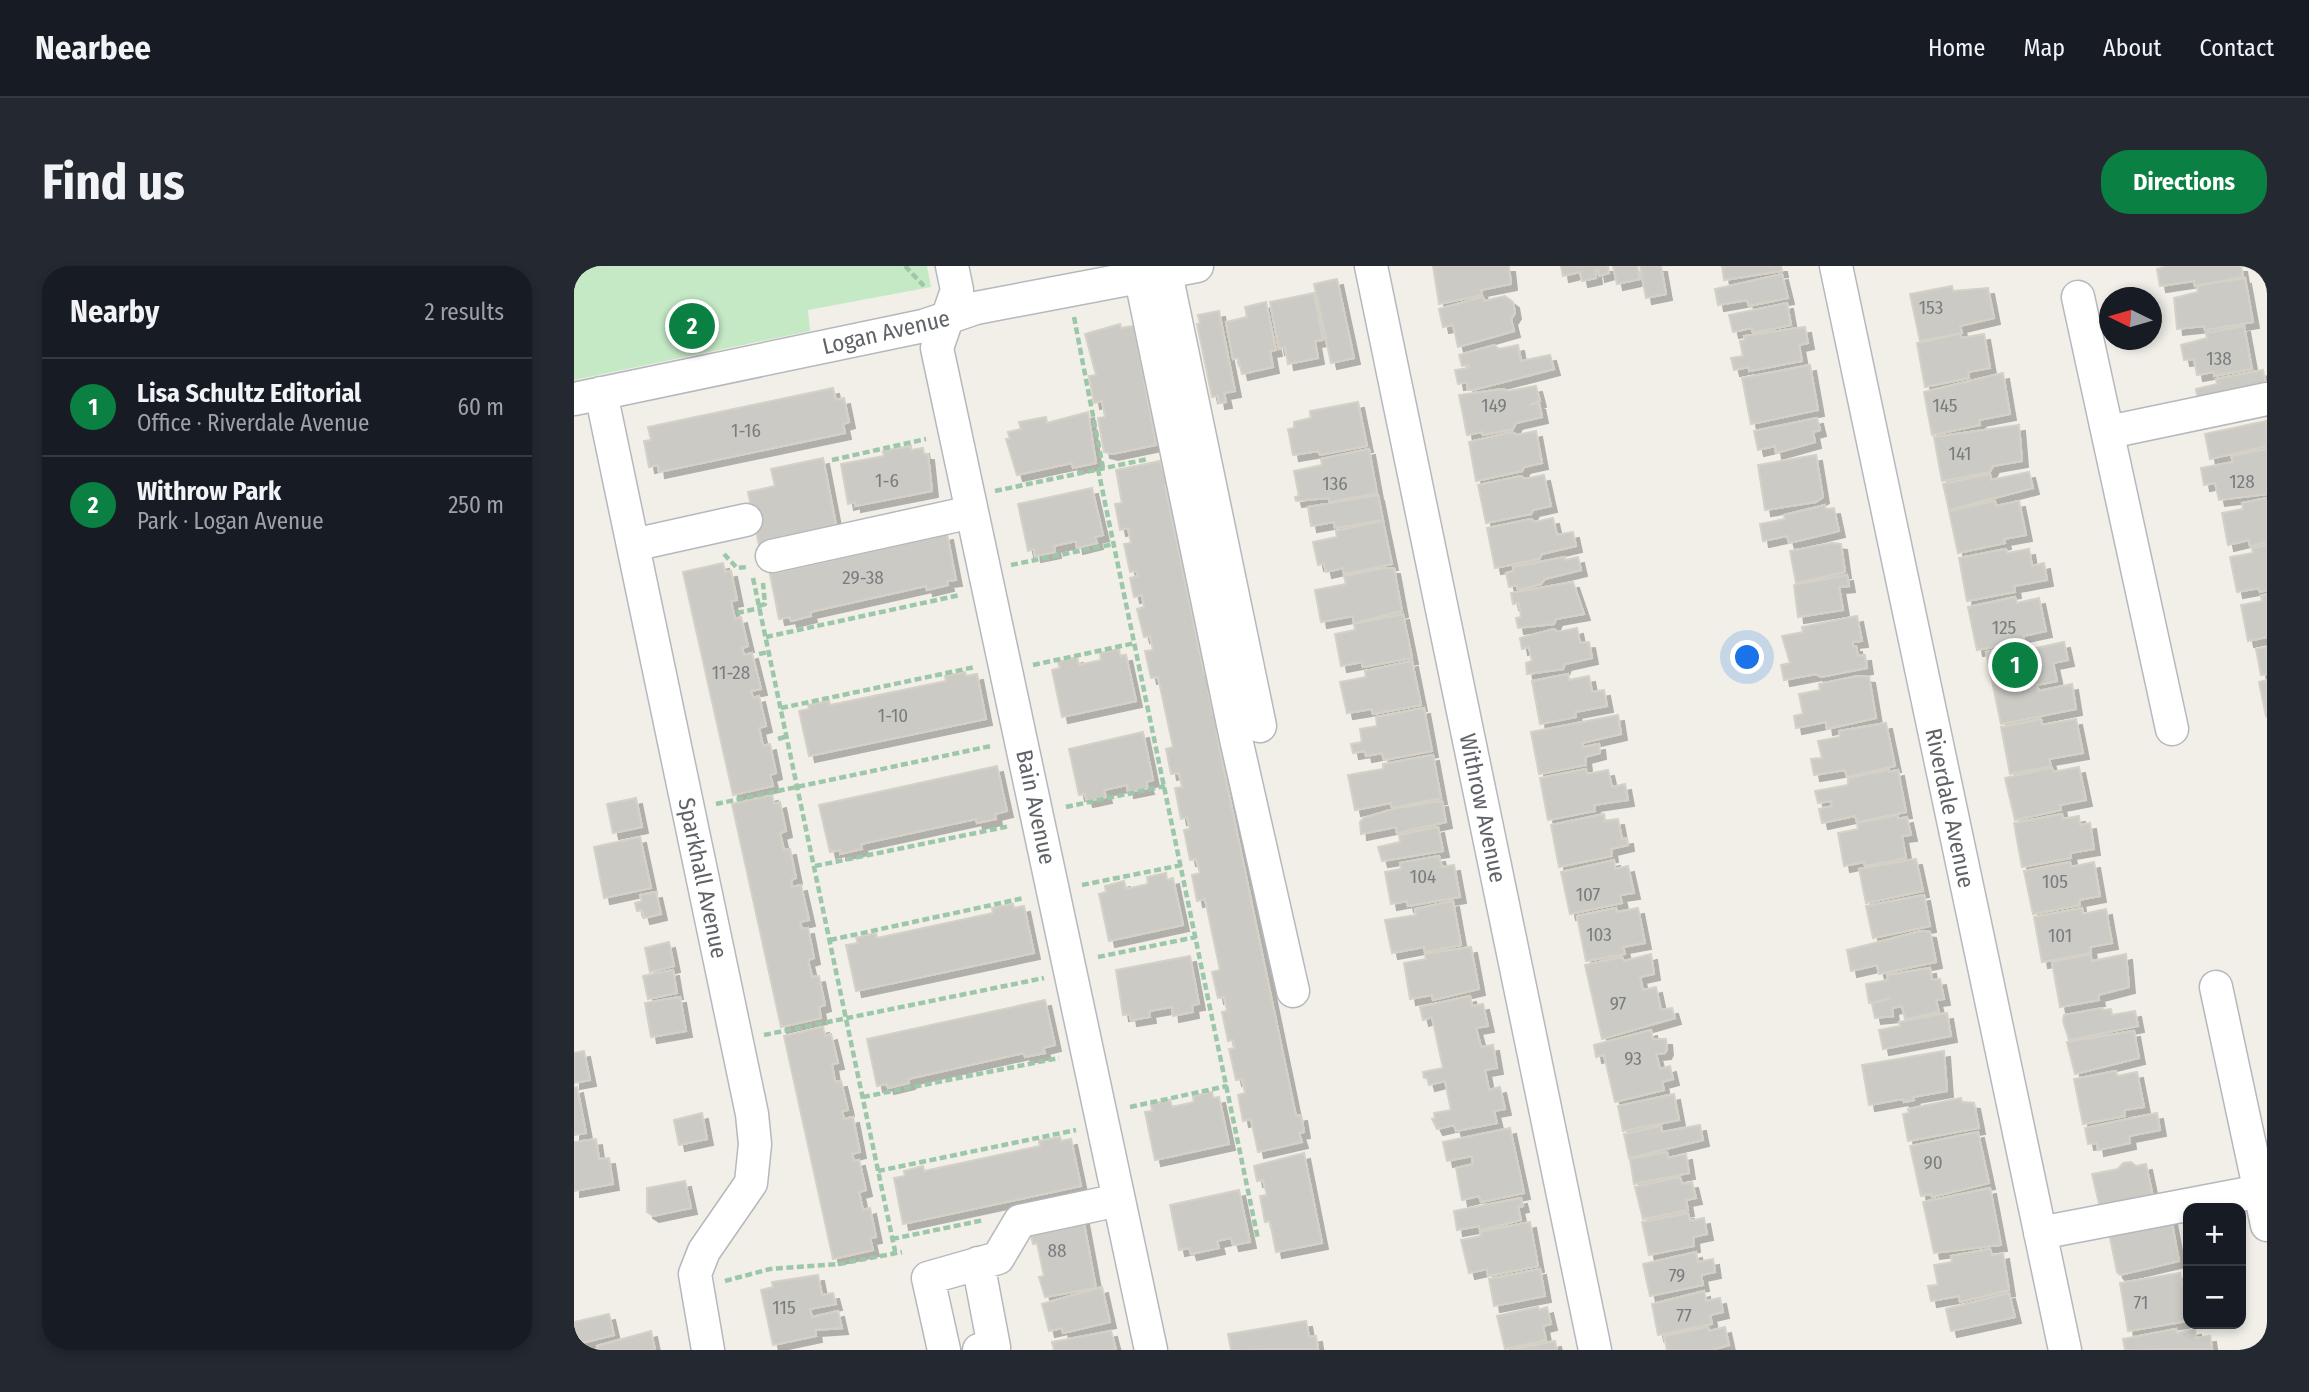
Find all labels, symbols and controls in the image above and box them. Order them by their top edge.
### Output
text: Nearbee [35,28,151,68]
text: Home [1928,34,1985,62]
text: Map [2023,34,2065,62]
text: About [2103,34,2161,62]
text: Contact [2199,34,2274,62]
button: Directions [2101,150,2267,214]
text: Find us [42,153,185,212]
north arrow [2099,287,2162,350]
text: Nearby [70,294,159,330]
house number: 153 [1919,296,1943,319]
text: 2 results [424,298,504,326]
pin: 2 [669,300,715,352]
street label: Logan Avenue [819,304,953,360]
house number: 138 [2206,347,2232,370]
text: Lisa Schultz Editorial [137,378,361,409]
text: 1 [88,393,98,421]
text: 60 m [458,393,504,421]
house number: 149 [1481,394,1507,417]
house number: 145 [1932,394,1958,417]
text: Office · Riverdale Avenue [137,409,369,437]
house number: 1-16 [731,419,761,442]
house number: 141 [1949,442,1972,465]
house number: 1-6 [875,469,899,492]
house number: 128 [2229,470,2255,493]
house number: 136 [1322,472,1348,495]
text: Withrow Park [137,476,281,507]
text: 2 [88,491,98,519]
text: 250 m [448,491,504,519]
text: Park · Logan Avenue [137,507,324,535]
house number: 29-38 [842,566,884,589]
house number: 125 [1992,616,2016,639]
pin: 1 [1992,639,2038,691]
your location [1730,640,1764,674]
house number: 11-28 [712,661,750,684]
house number: 1-10 [878,704,908,727]
street label: Riverdale Avenue [1919,726,1981,890]
street label: Withrow Avenue [1454,731,1512,885]
street label: Bain Avenue [1010,747,1062,867]
street label: Sparkhall Avenue [672,795,734,961]
house number: 104 [1410,865,1436,888]
house number: 105 [2042,870,2068,893]
house number: 107 [1576,883,1601,906]
house number: 103 [1586,923,1612,946]
house number: 101 [2048,924,2072,947]
house number: 97 [1610,992,1627,1015]
house number: 93 [1624,1047,1642,1070]
house number: 90 [1923,1151,1943,1174]
map controls [2183,1203,2246,1329]
button: + [2183,1203,2246,1266]
house number: 88 [1047,1239,1067,1262]
house number: 79 [1669,1264,1685,1287]
button: − [2183,1266,2246,1329]
house number: 71 [2134,1291,2148,1314]
house number: 115 [772,1296,796,1319]
house number: 77 [1676,1304,1692,1327]

